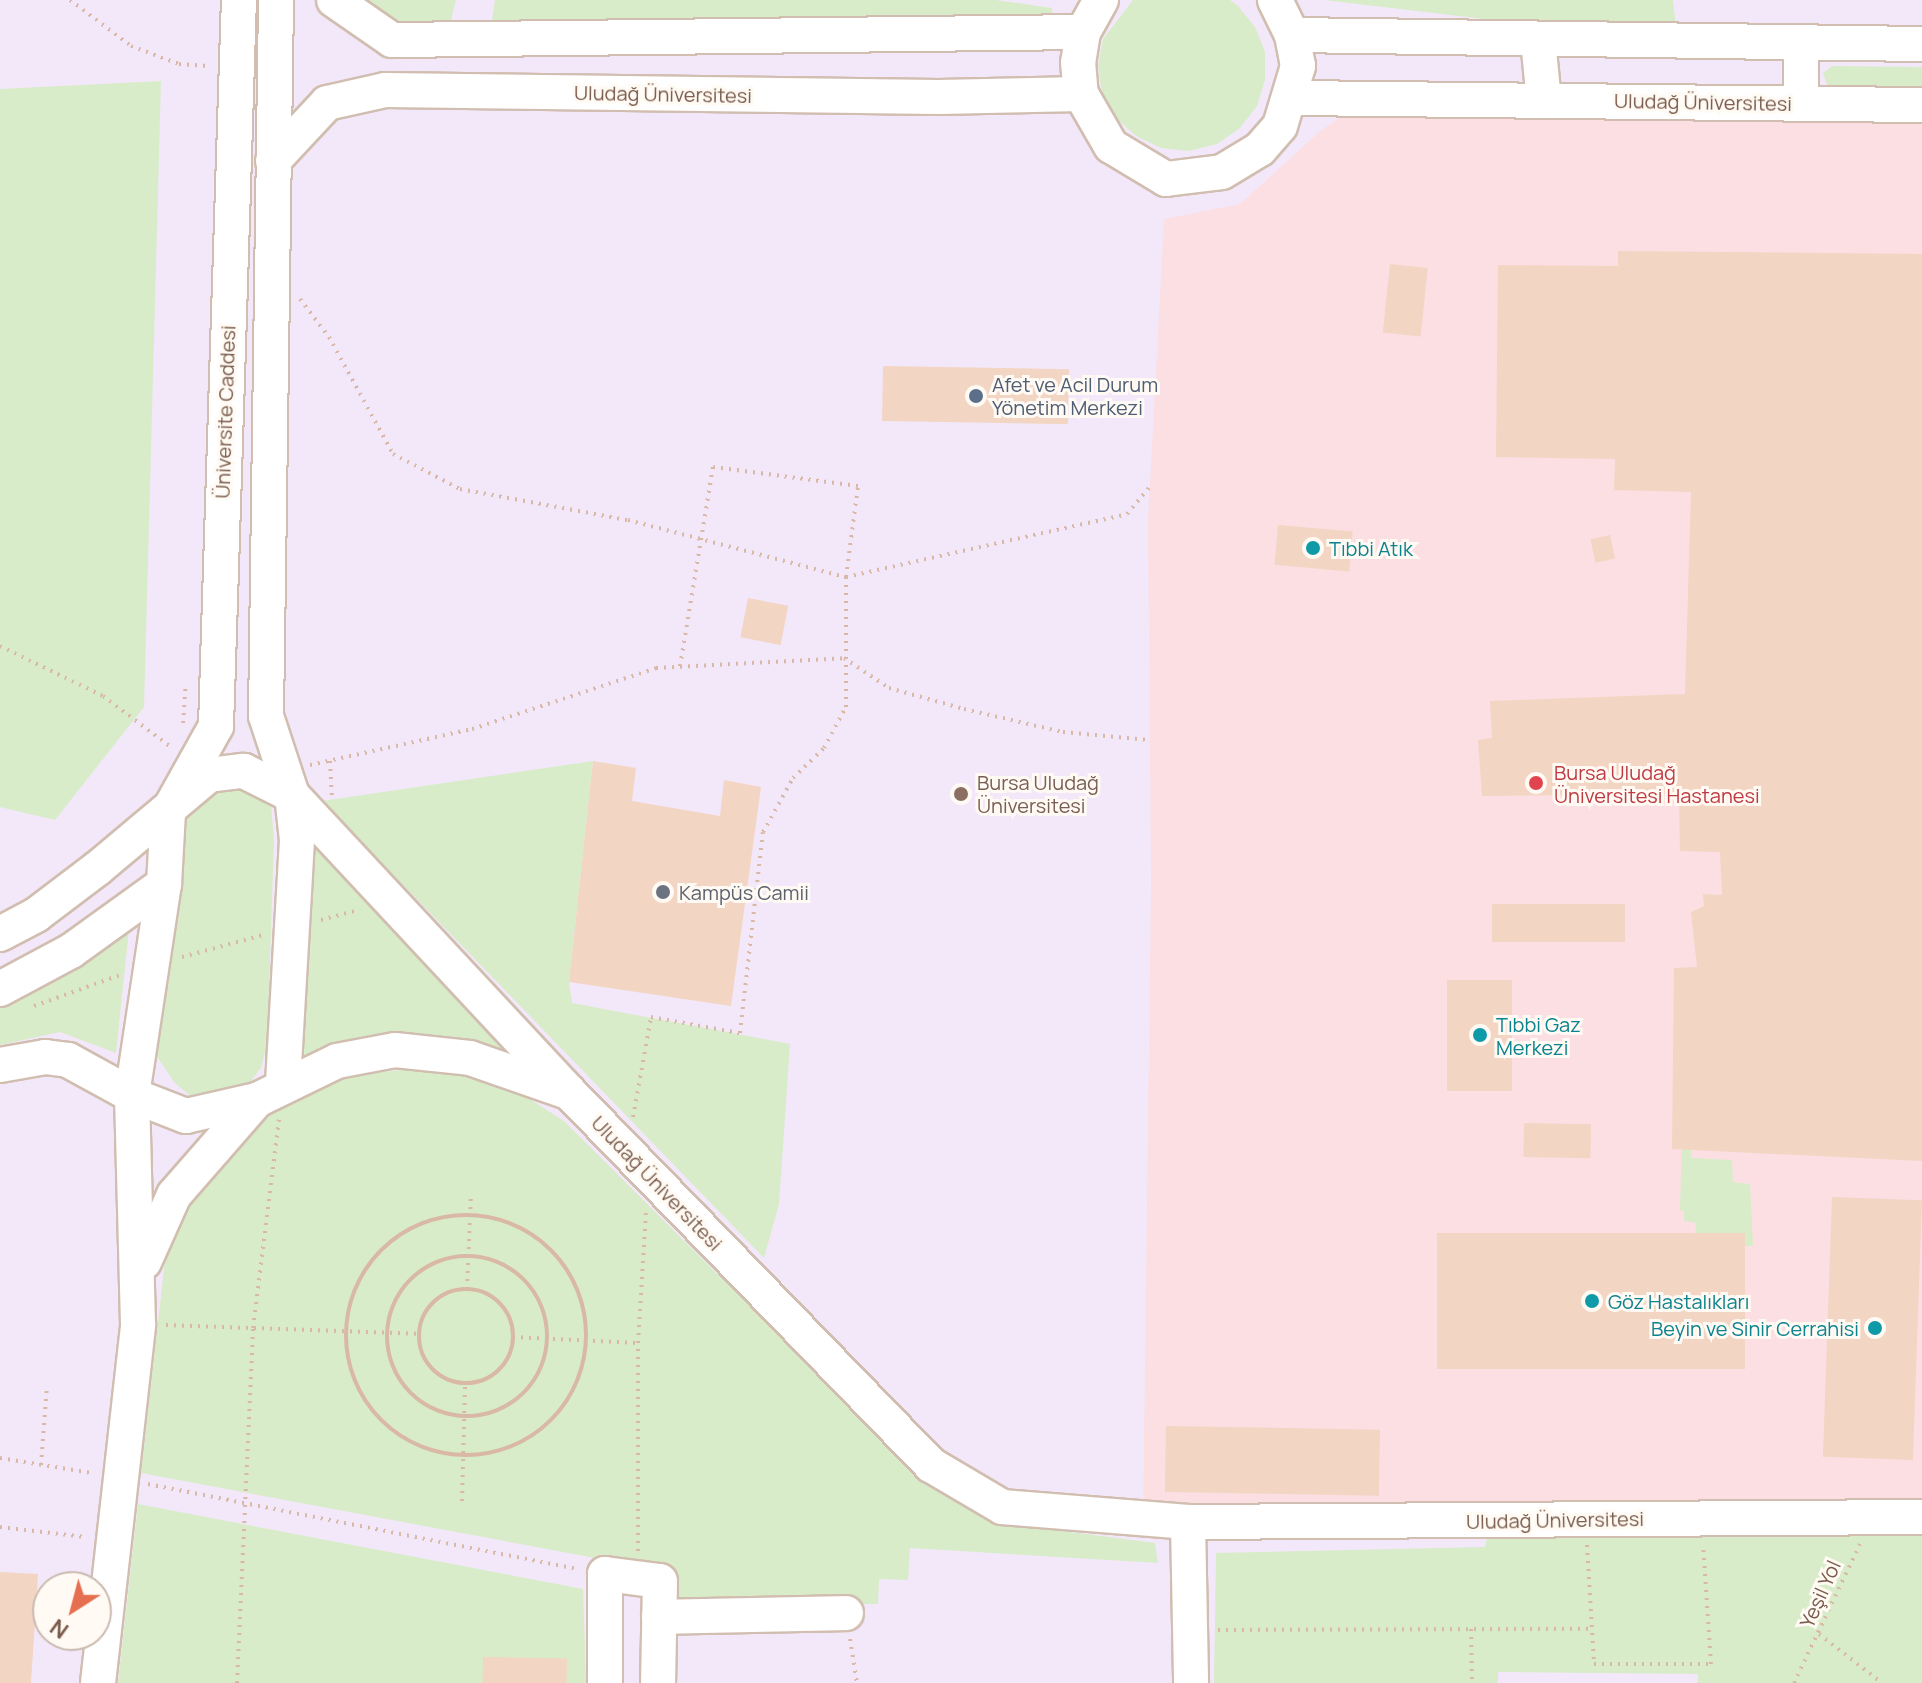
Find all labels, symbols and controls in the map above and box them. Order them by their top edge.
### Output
street label: Uludağ Üniversitesi [574,80,752,108]
street label: Uludağ Üniversitesi [1614,88,1792,116]
street label: Üniversite Caddesi [210,325,240,499]
place label: Afet ve Acil Durum Yönetim Merkezi [992,372,1158,419]
marker: Afet ve Acil Durum Yönetim Merkezi [967,387,985,405]
place label: Tıbbi Atık [1329,536,1413,560]
marker: Tıbbi Atık [1304,539,1322,557]
place label: Bursa Uludağ Üniversitesi Hastanesi [1554,760,1760,807]
place label: Bursa Uludağ Üniversitesi [977,770,1099,817]
marker: Bursa Uludağ Üniversitesi Hastanesi [1525,772,1547,794]
marker: Bursa Uludağ Üniversitesi [952,785,970,803]
place label: Kampüs Camii [679,880,809,904]
marker: Kampüs Camii [654,883,672,901]
place label: Tıbbi Gaz Merkezi [1496,1012,1581,1059]
marker: Tıbbi Gaz Merkezi [1471,1026,1489,1044]
street label: Uludağ Üniversitesi [587,1111,727,1255]
place label: Göz Hastalıkları [1608,1289,1749,1313]
marker: Göz Hastalıkları [1583,1292,1601,1310]
place label: Beyin ve Sinir Cerrahisi [1651,1316,1859,1340]
marker: Beyin ve Sinir Cerrahisi [1866,1319,1884,1337]
street label: Uludağ Üniversitesi [1466,1506,1644,1534]
street label: Yeşil Yol [1795,1557,1845,1631]
north arrow [32,1571,112,1651]
text: N [44,1612,74,1646]

